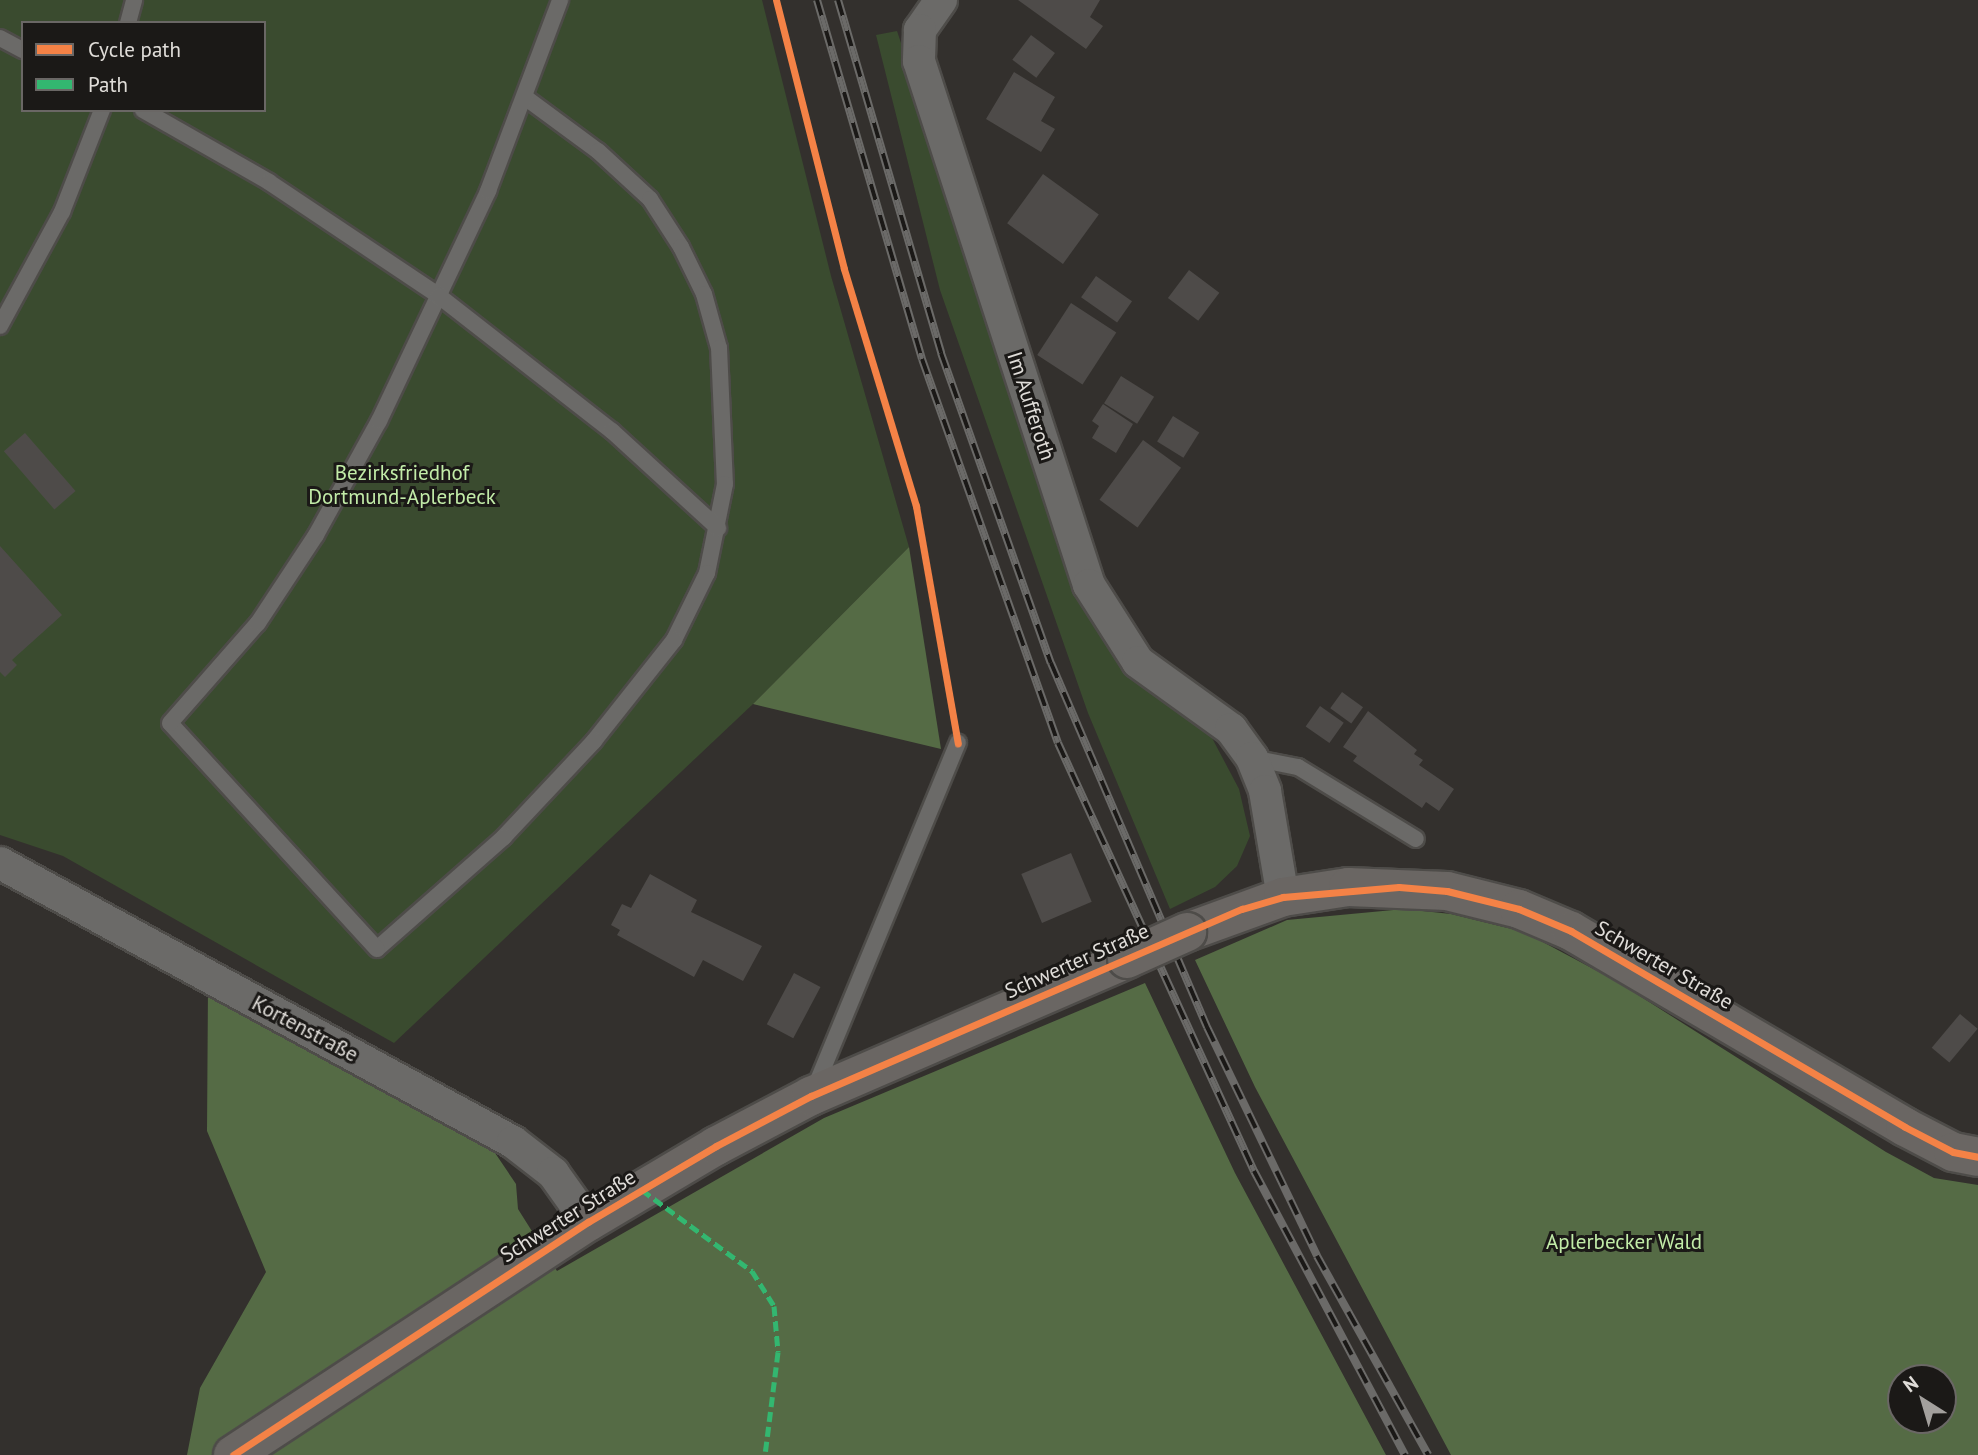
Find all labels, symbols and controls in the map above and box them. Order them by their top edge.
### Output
legend [21,21,266,112]
text: Cycle path [88,36,181,63]
text: Path [88,71,128,98]
street label: Im Aufferoth [1002,348,1060,464]
park label: Bezirksfriedhof Dortmund-Aplerbeck [308,460,496,510]
street label: Schwerter Straße [1591,915,1737,1015]
street label: Schwerter Straße [1001,918,1153,1004]
street label: Kortenstraße [248,991,362,1067]
street label: Schwerter Straße [496,1164,640,1268]
park label: Aplerbecker Wald [1546,1229,1702,1255]
north arrow [1887,1364,1957,1434]
text: N [1898,1370,1923,1397]

